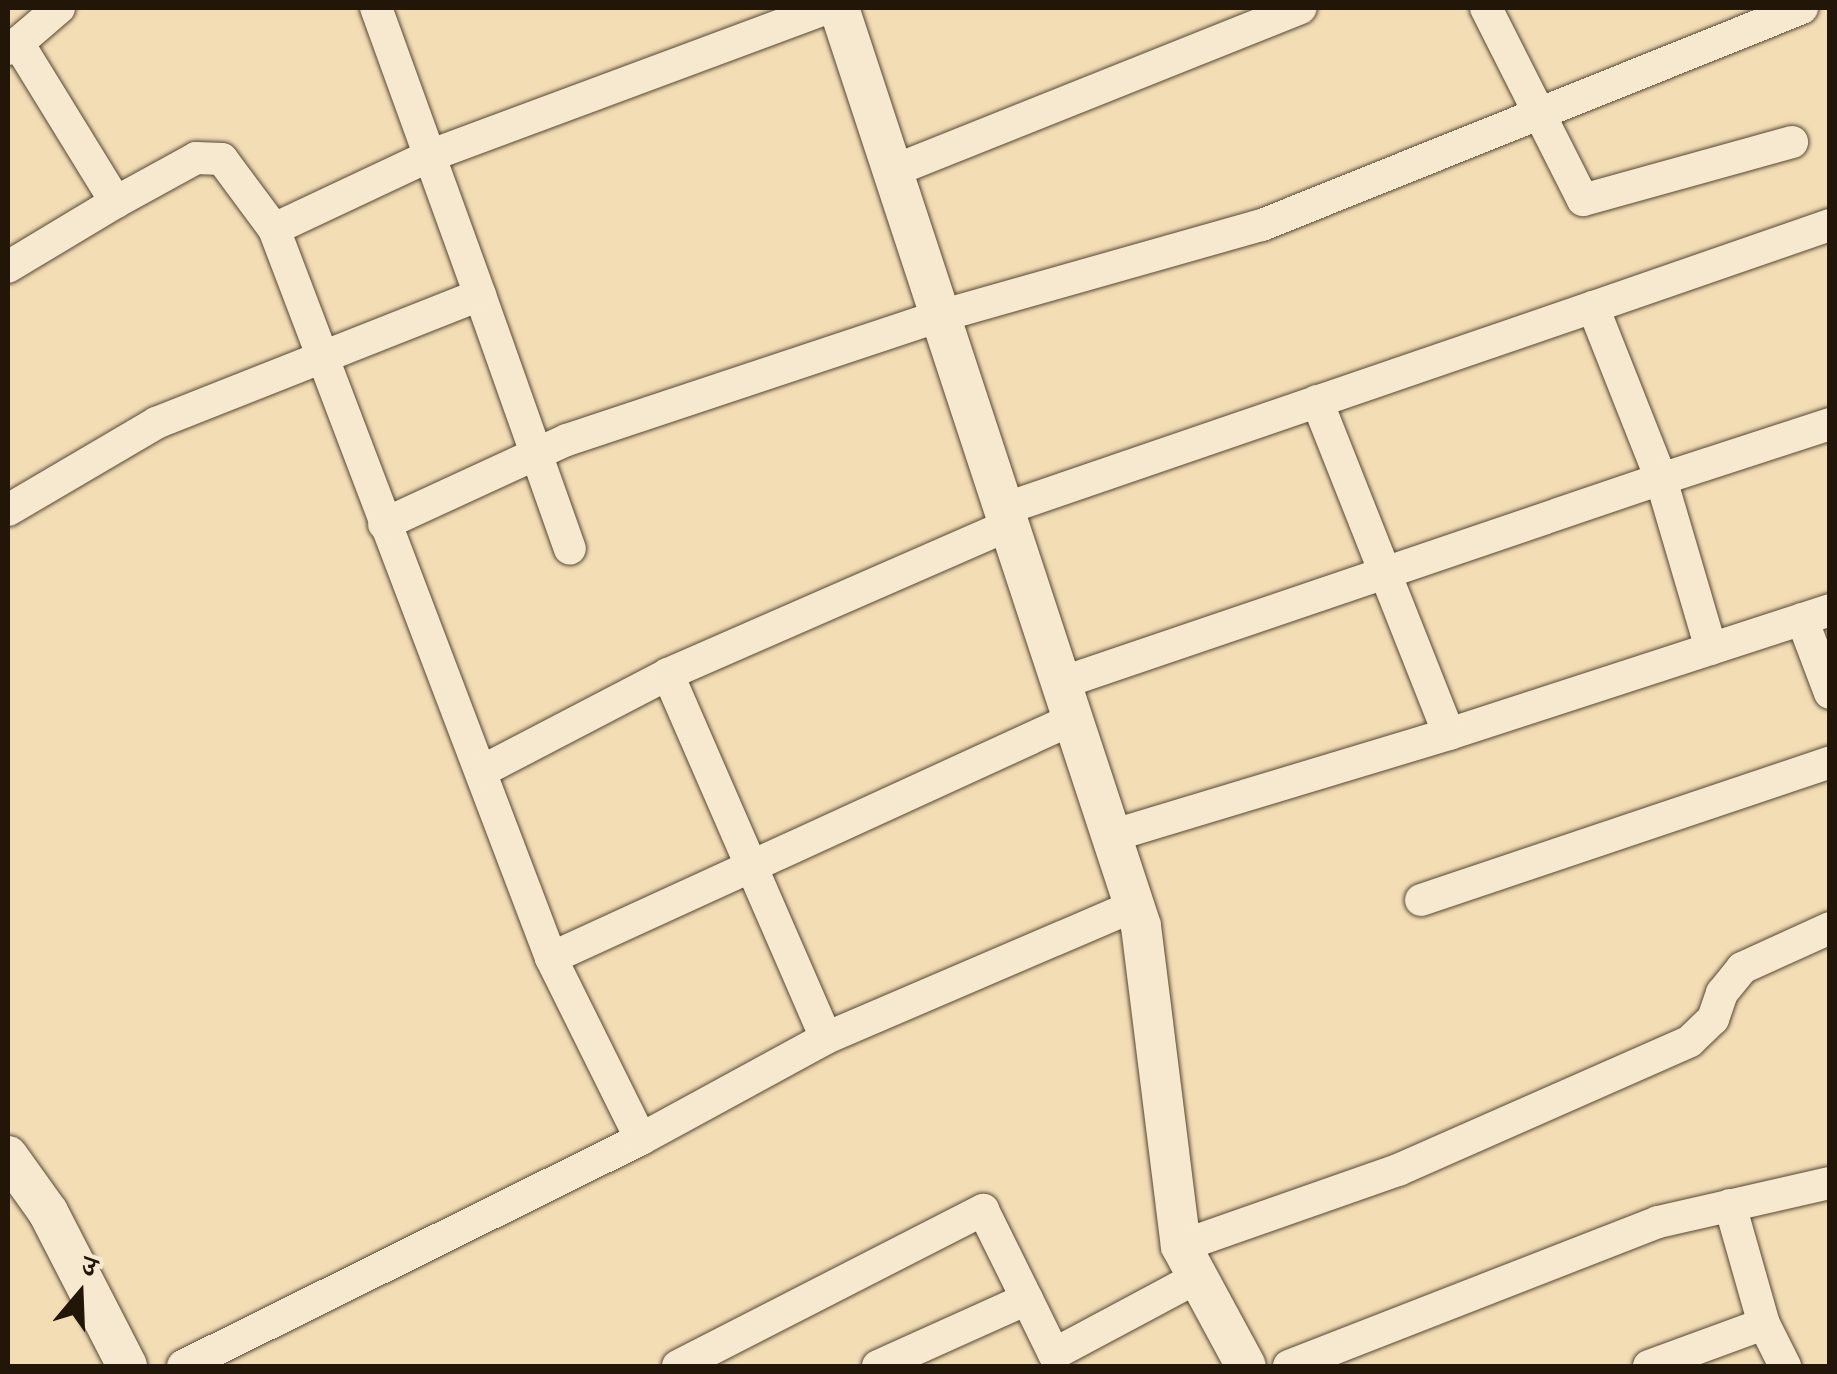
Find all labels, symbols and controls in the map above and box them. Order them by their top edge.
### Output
north arrow [30,1244,130,1344]
text: उ [77,1246,102,1285]

